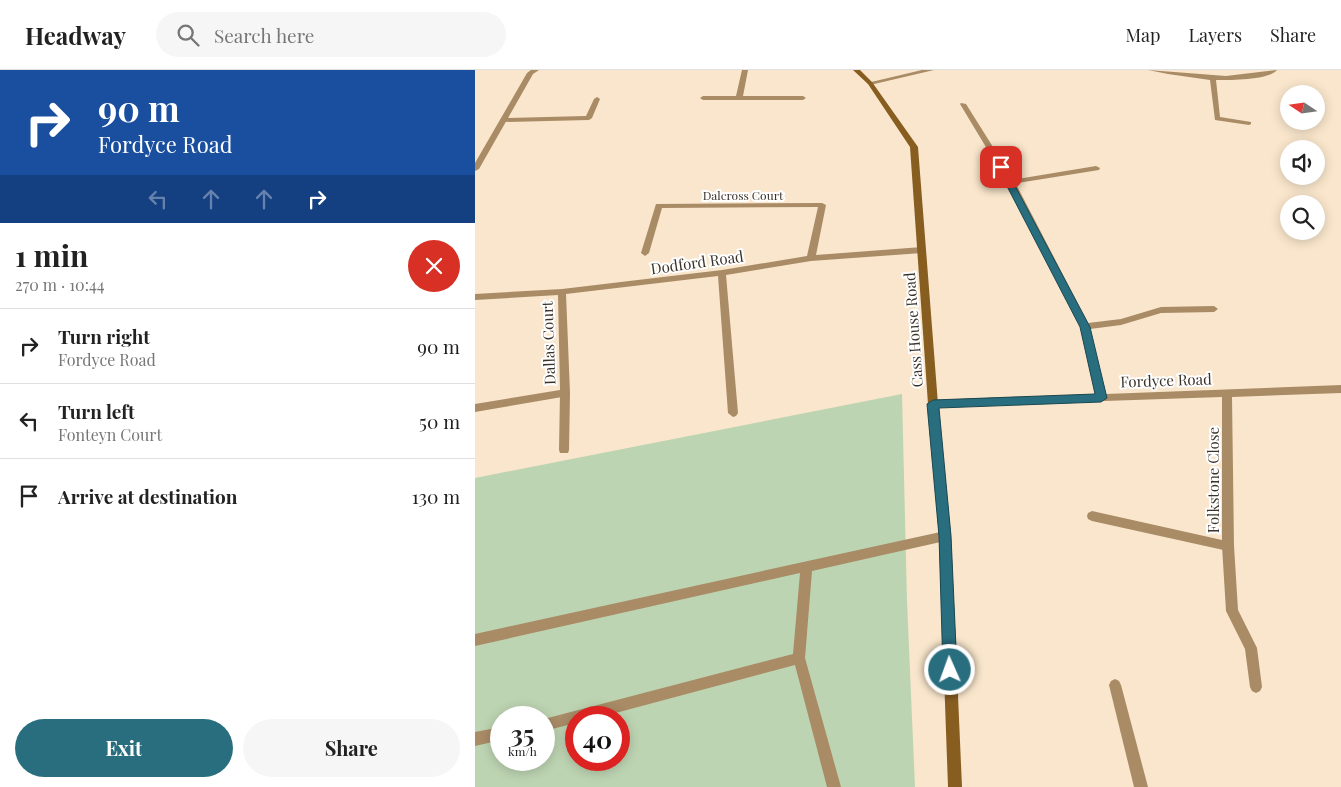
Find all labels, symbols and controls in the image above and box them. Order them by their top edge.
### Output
search box [156,12,506,57]
text: Headway [25,19,126,51]
icon: search [174,21,202,49]
text: Search here [214,22,314,48]
text: Map [1125,23,1160,47]
text: Layers [1188,23,1242,47]
text: Share [1270,23,1316,47]
text: 90 m [98,84,180,131]
north arrow [1280,85,1325,130]
map controls [1280,85,1325,240]
icon: right [15,90,80,155]
text: Fordyce Road [98,129,232,159]
button: sound [1280,140,1325,185]
pin [980,146,1022,188]
icon: arrive [987,153,1015,181]
icon: left [144,185,172,213]
icon: ahead [197,185,225,213]
icon: ahead [250,185,278,213]
icon: right [303,185,331,213]
street label: Dalcross Court [703,187,784,203]
button: search [1280,195,1325,240]
text: 1 min [15,235,89,275]
button: close [408,240,460,292]
street label: Dodford Road [649,246,745,278]
street label: Cass House Road [899,272,927,388]
text: 270 m · 10:44 [15,274,105,295]
street label: Dallas Court [537,300,559,385]
text: Turn right [58,323,150,349]
icon: right [15,332,43,360]
text: 90 m [417,333,460,359]
text: Fordyce Road [58,349,156,370]
street label: Fordyce Road [1120,368,1212,392]
text: Turn left [58,398,135,424]
icon: left [15,407,43,435]
text: 50 m [419,408,460,434]
text: Fonteyn Court [58,424,162,445]
street label: Folkstone Close [1203,427,1223,533]
icon: arrive [15,482,43,510]
text: Arrive at destination [58,483,238,509]
text: 130 m [412,483,460,509]
position arrow [923,643,975,695]
speed limit sign: 40 [565,706,630,771]
text: 35 [511,716,534,749]
button: Exit [15,719,233,777]
button: Share [243,719,460,777]
text: km/h [508,743,537,759]

